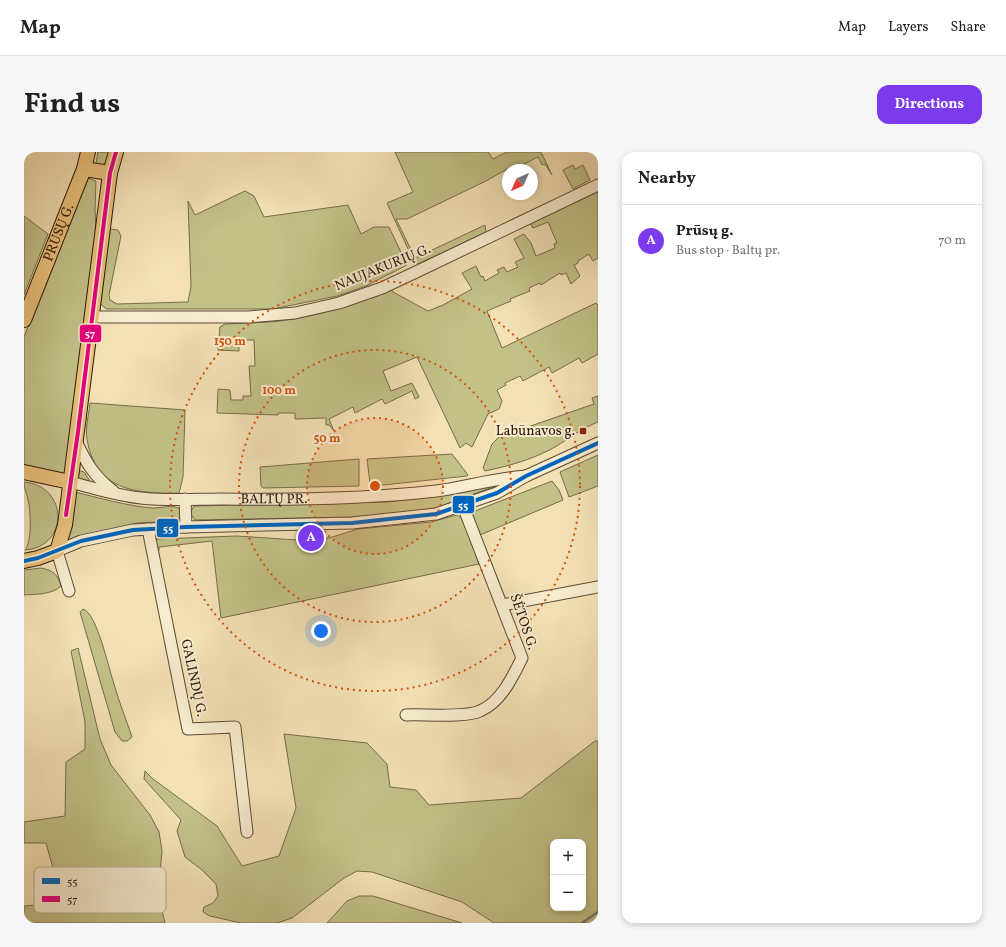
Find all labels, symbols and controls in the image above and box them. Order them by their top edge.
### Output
text: Map [20,15,61,41]
text: Map [838,18,866,37]
text: Layers [888,18,928,37]
text: Share [950,18,986,37]
text: Find us [24,85,120,124]
button: Directions [877,85,982,124]
north arrow [502,164,538,200]
text: Nearby [638,167,696,190]
street label: PRŪSŲ G. [39,201,79,264]
text: Prūsų g. [676,221,733,242]
text: A [646,232,656,250]
text: 70 m [938,232,966,250]
street label: NAUJAKURIŲ G. [332,240,434,296]
text: Bus stop · Baltų pr. [676,242,780,260]
line badge: 57 [79,324,102,343]
text: 57 [85,327,95,342]
text: 150 m [214,334,246,350]
text: 100 m [262,383,296,399]
place label: Labūnavos g. [496,422,575,441]
marker: Labūnavos g. [578,426,588,436]
text: 50 m [313,431,341,447]
centre of rings [368,479,382,493]
street label: BALTŲ PR. [241,489,308,509]
line badge: 55 [452,495,475,514]
text: 55 [458,499,468,514]
line badge: 55 [156,518,179,538]
text: 55 [163,522,173,537]
pin: A [298,523,324,553]
street label: ŠĖTOS G. [505,591,541,653]
your location [311,621,331,641]
street label: GALINDŲ G. [176,637,210,719]
map controls [550,839,586,911]
button: + [550,839,586,875]
legend [34,867,166,913]
text: 55 [67,875,78,890]
button: − [550,875,586,911]
text: 57 [67,893,78,908]

